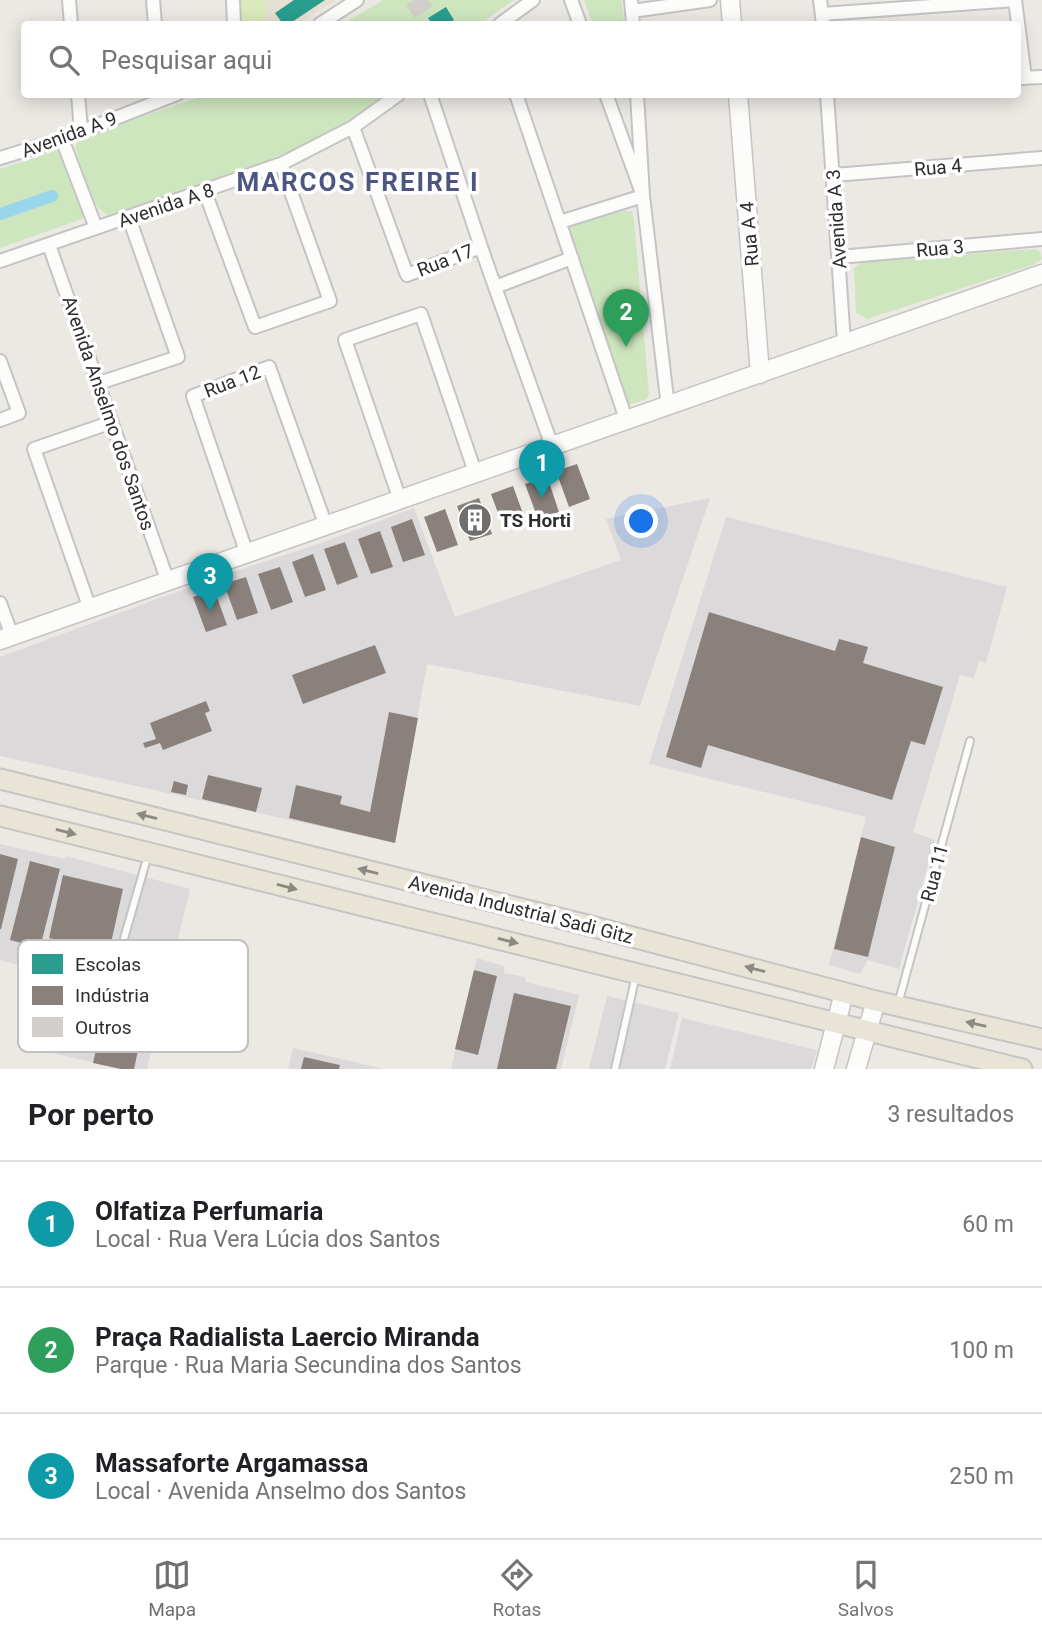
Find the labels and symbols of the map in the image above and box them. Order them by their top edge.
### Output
street label: Avenida A 9 [18,107,120,162]
street label: Rua 4 [913,154,963,181]
district label: MARCOS FREIRE I [236,167,480,197]
street label: Avenida A 3 [822,168,851,270]
street label: Avenida A 8 [115,178,217,233]
street label: Rua A 4 [735,200,764,267]
street label: Rua 3 [915,235,965,262]
street label: Rua 17 [414,239,477,282]
pin: 2 [603,289,649,347]
street label: Avenida Anselmo dos Santos [58,293,160,533]
street label: Rua 12 [201,360,264,403]
pin: 1 [519,440,565,498]
building icon: TS Horti [456,501,494,539]
your location [624,504,658,538]
place label: TS Horti [500,509,571,532]
pin: 3 [187,553,233,611]
one-way arrow [136,810,158,821]
one-way arrow [55,827,77,838]
street label: Rua 11 [916,842,953,904]
one-way arrow [357,865,379,876]
street label: Avenida Industrial Sadi Gitz [406,870,635,949]
one-way arrow [276,882,298,893]
one-way arrow [497,936,519,947]
legend [18,940,248,1052]
text: Escolas [75,953,141,976]
one-way arrow [744,963,766,974]
text: Indústria [75,984,149,1007]
text: Outros [75,1016,132,1039]
one-way arrow [964,1018,986,1029]

